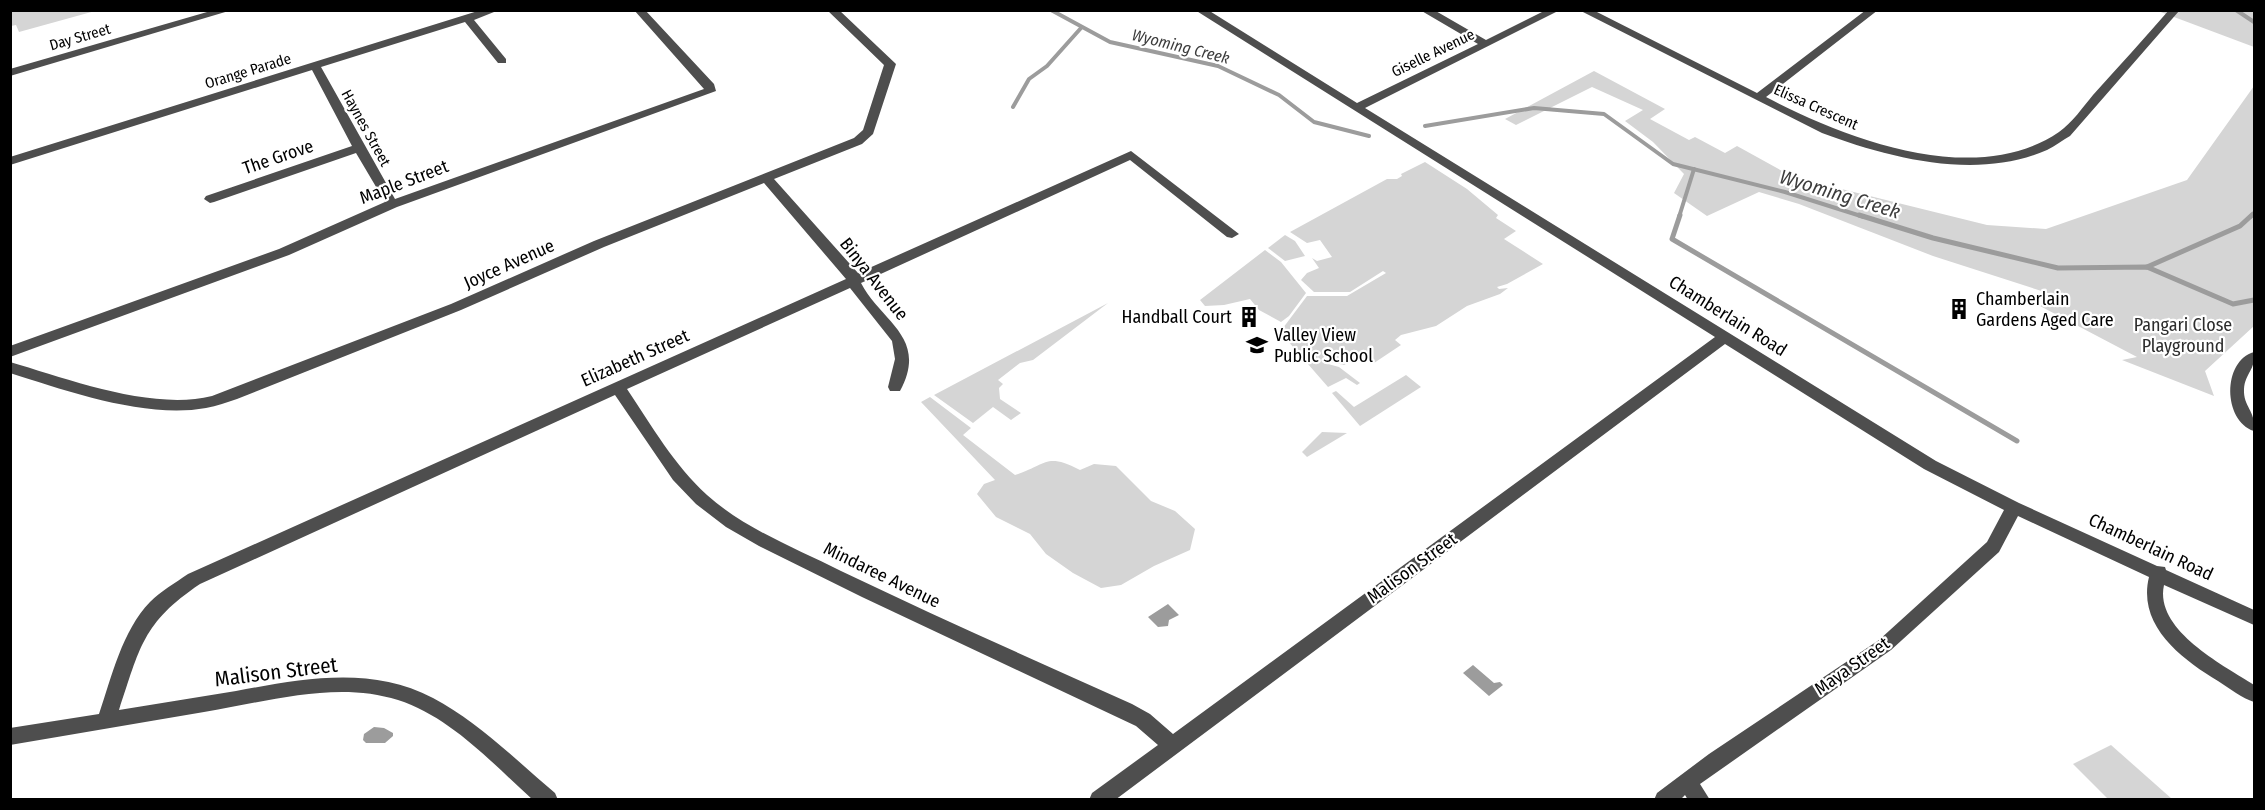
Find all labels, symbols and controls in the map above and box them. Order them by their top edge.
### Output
street label: Day Street [47,20,113,54]
water label: Wyoming Creek [1130,25,1232,68]
street label: Giselle Avenue [1389,25,1477,81]
street label: Orange Parade [203,49,293,93]
street label: Elissa Crescent [1771,80,1861,134]
street label: Haynes Street [338,86,395,170]
street label: The Grove [240,135,316,179]
street label: Maple Street [357,155,452,209]
water label: Wyoming Creek [1777,164,1903,224]
street label: Binya Avenue [835,233,913,325]
street label: Joyce Avenue [460,234,558,294]
street label: Chamberlain Road [1665,271,1791,361]
place label: Chamberlain Gardens Aged Care [1976,288,2114,331]
building icon: Chamberlain Gardens Aged Care [1947,297,1971,321]
building icon: Handball Court [1237,305,1261,329]
place label: Handball Court [1122,306,1232,328]
park label: Pangari Close Playground [2134,314,2232,357]
street label: Elizabeth Street [578,324,692,392]
place label: Valley View Public School [1274,324,1373,367]
school or university icon: Valley View Public School [1245,333,1269,357]
street label: Chamberlain Road [2085,509,2217,585]
street label: Malison Street [1363,528,1461,608]
street label: Mindaree Avenue [820,537,944,613]
street label: Maya Street [1810,632,1894,700]
street label: Malison Street [213,652,339,692]

